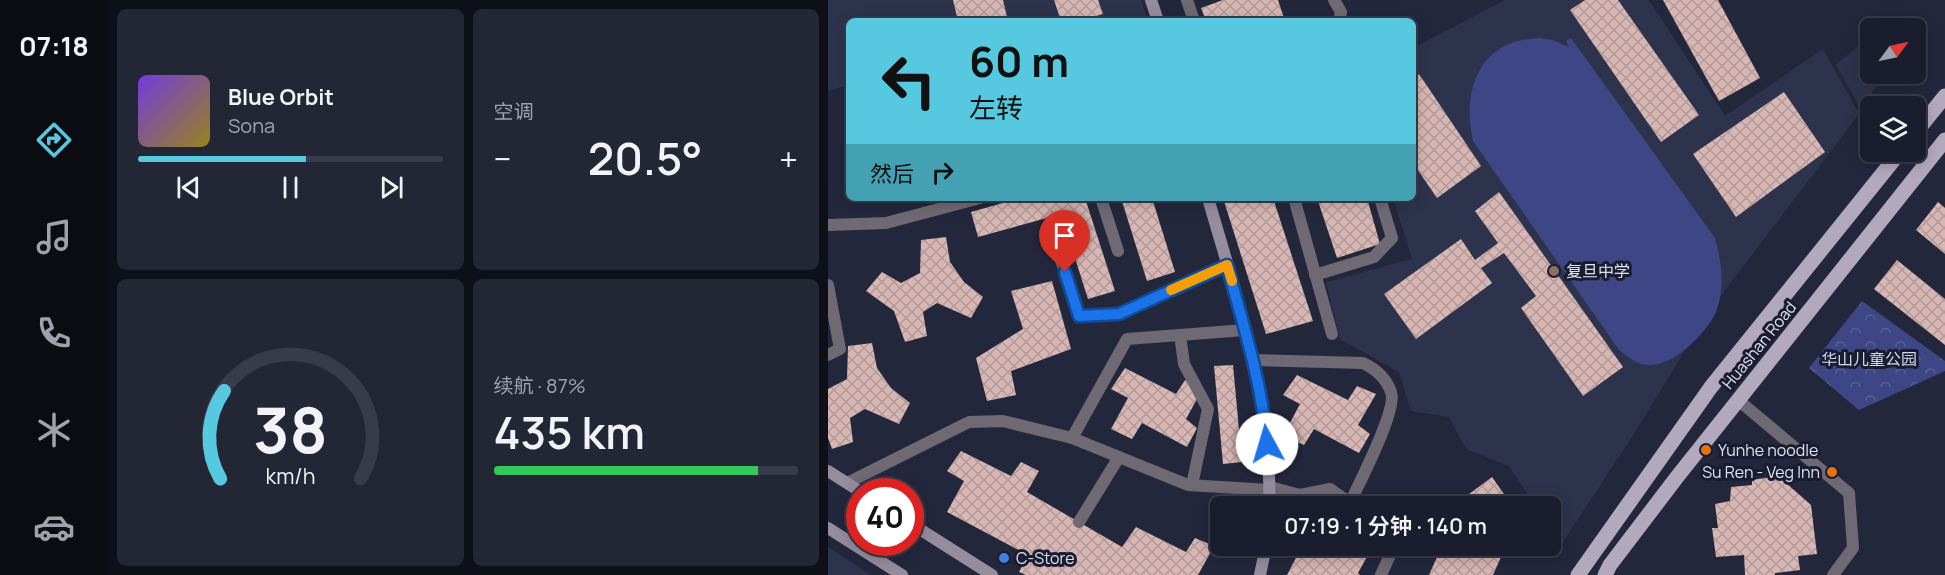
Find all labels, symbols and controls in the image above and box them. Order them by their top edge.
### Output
north arrow [1860,18,1926,84]
map controls [1860,18,1926,162]
text: 07:18 [19,27,89,64]
text: 60 m [969,32,1069,90]
icon: left [870,42,948,120]
text: Blue Orbit [228,82,334,112]
text: 左转 [969,89,1023,126]
button: layers [1860,96,1926,162]
text: 空调 [494,98,534,125]
text: Sona [228,112,275,139]
icon: directions [33,119,75,161]
text: 20.5° [588,127,703,189]
text: − [494,136,511,181]
text: + [779,136,798,181]
icon: right [926,156,959,189]
text: 然后 [870,159,914,189]
icon: previous [172,171,205,204]
icon: pause [274,171,307,204]
icon: next [375,171,408,204]
pin [1039,210,1090,272]
icon: music [33,216,75,258]
icon: arrive [1048,219,1081,252]
place label: 复旦中学 [1566,260,1630,282]
marker: 复旦中学 [1547,264,1561,278]
street label: Huashan Road [1717,297,1801,393]
icon: phone [33,312,75,354]
park label: 华山儿童公园 [1821,348,1917,370]
text: 续航 · 87% [494,372,586,399]
text: 38 [253,386,327,472]
text: 435 km [494,401,645,463]
icon: climate [33,409,75,451]
position arrow [1235,412,1299,476]
place label: Yunhe noodle [1718,439,1818,461]
marker: Yunhe noodle [1699,443,1713,457]
place label: Su Ren - Veg Inn [1702,461,1820,483]
text: km/h [265,462,315,491]
marker: Su Ren - Veg Inn [1825,465,1839,479]
speed limit sign: 40 [846,478,924,556]
icon: car [33,506,75,548]
text: 07:19 · 1 分钟 · 140 m [1284,511,1487,541]
place label: C-Store [1016,547,1075,569]
marker: C-Store [997,551,1011,565]

